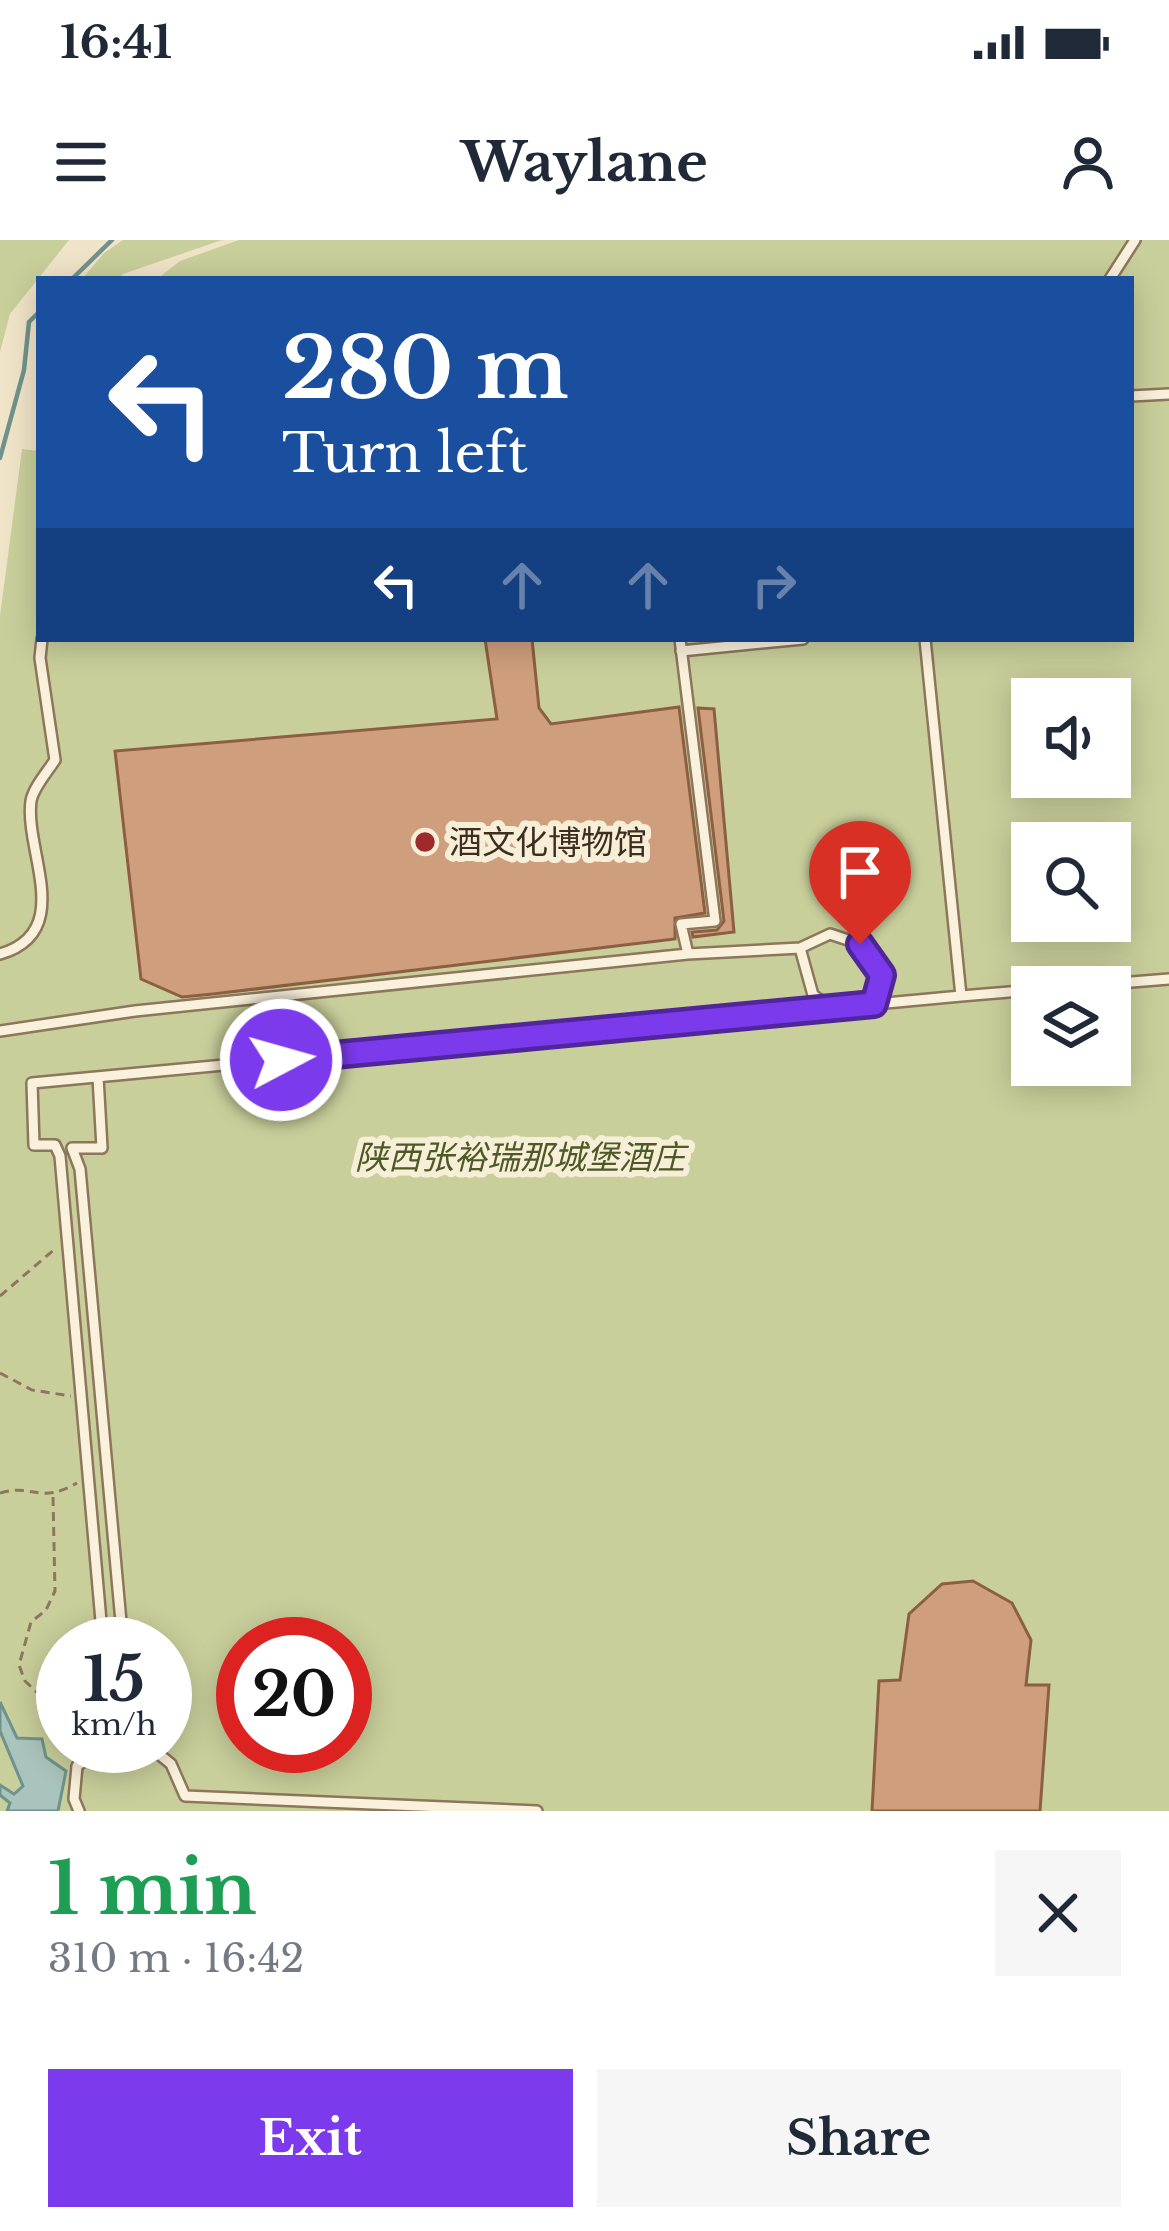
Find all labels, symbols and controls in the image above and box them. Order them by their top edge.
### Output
text: 16:41 [60,14,172,70]
icon: menu [48,129,114,195]
text: Waylane [461,129,708,196]
icon: person [1055,129,1121,195]
text: 280 m [282,317,569,421]
icon: left [84,324,240,480]
text: Turn left [282,420,528,487]
icon: left [363,552,429,618]
icon: ahead [489,552,555,618]
icon: ahead [615,552,681,618]
icon: right [741,552,807,618]
map controls [1011,678,1131,1086]
button: sound [1011,678,1131,798]
pin [809,821,911,944]
place label: 酒文化博物馆 [449,822,647,863]
button: search [1011,822,1131,942]
marker: 酒文化博物馆 [412,829,438,855]
icon: arrive [827,839,893,905]
button: layers [1011,966,1131,1086]
position arrow [218,997,344,1123]
park label: 陕西张裕瑞那城堡酒庄 [355,1137,690,1178]
speed limit sign: 20 [216,1617,372,1773]
text: 15 [83,1643,145,1717]
text: km/h [71,1706,157,1743]
text: 1 min [48,1844,257,1933]
button: close [995,1850,1121,1976]
text: 310 m · 16:42 [48,1934,304,1983]
button: Exit [48,2069,573,2207]
button: Share [597,2069,1121,2207]

